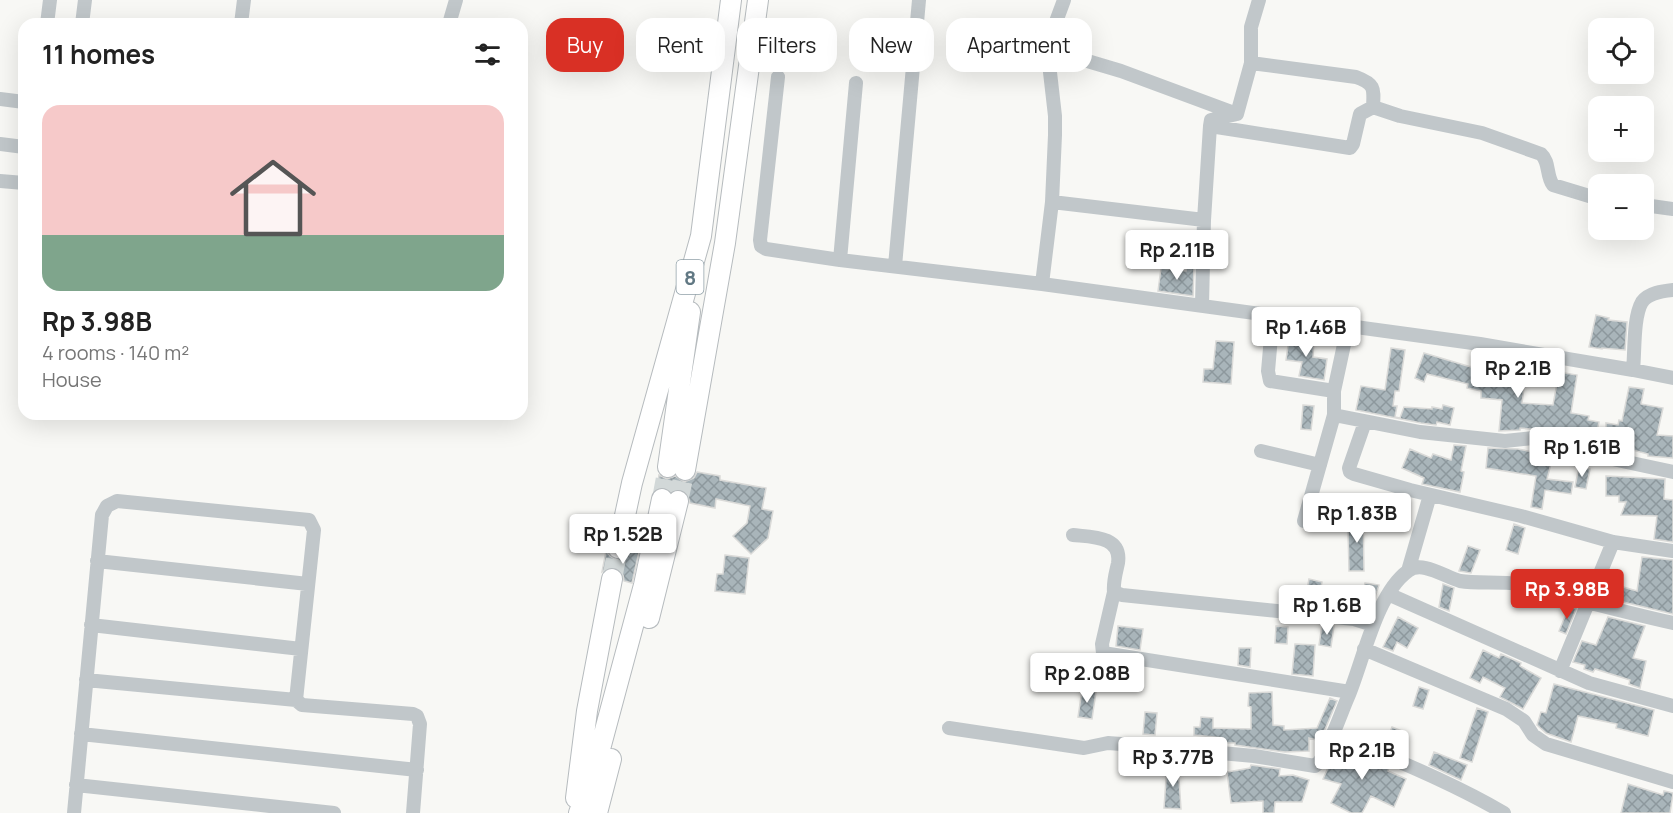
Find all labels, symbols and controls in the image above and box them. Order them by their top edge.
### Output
chip: Buy [546,18,624,72]
chip: Rent [636,18,725,72]
chip: Filters [737,18,837,72]
chip: New [849,18,934,72]
chip: Apartment [946,18,1092,72]
map controls [1588,18,1654,240]
button: locate [1588,18,1654,84]
text: 11 homes [42,36,155,72]
icon: filters [471,38,504,71]
button: + [1588,96,1654,162]
icon: home [219,144,327,252]
button: − [1588,174,1654,240]
pin: Rp 2.11B [1115,230,1239,281]
text: Rp 2.11B [1139,236,1215,263]
road number: 8 [676,260,704,294]
text: Rp 3.98B [42,303,152,339]
pin: Rp 1.46B [1244,307,1368,358]
text: Rp 1.46B [1266,313,1346,340]
text: 4 rooms · 140 m² [42,339,189,366]
pin: Rp 2.1B [1463,348,1573,399]
text: Rp 2.1B [1485,354,1551,381]
text: House [42,366,102,393]
pin: Rp 1.61B [1520,427,1644,478]
text: Rp 1.61B [1543,433,1621,460]
pin: Rp 1.83B [1295,493,1419,544]
text: Rp 1.83B [1317,499,1397,526]
pin: Rp 1.52B [561,514,685,565]
text: Rp 1.52B [583,520,663,547]
pin: Rp 3.98B [1505,569,1629,620]
text: Rp 3.98B [1525,575,1609,602]
pin: Rp 1.6B [1272,585,1382,636]
text: Rp 1.6B [1293,591,1361,618]
pin: Rp 2.08B [1025,653,1149,704]
text: Rp 2.08B [1044,659,1130,686]
pin: Rp 2.1B [1307,730,1417,781]
text: Rp 2.1B [1329,736,1395,763]
pin: Rp 3.77B [1111,737,1235,788]
text: Rp 3.77B [1132,743,1214,770]

